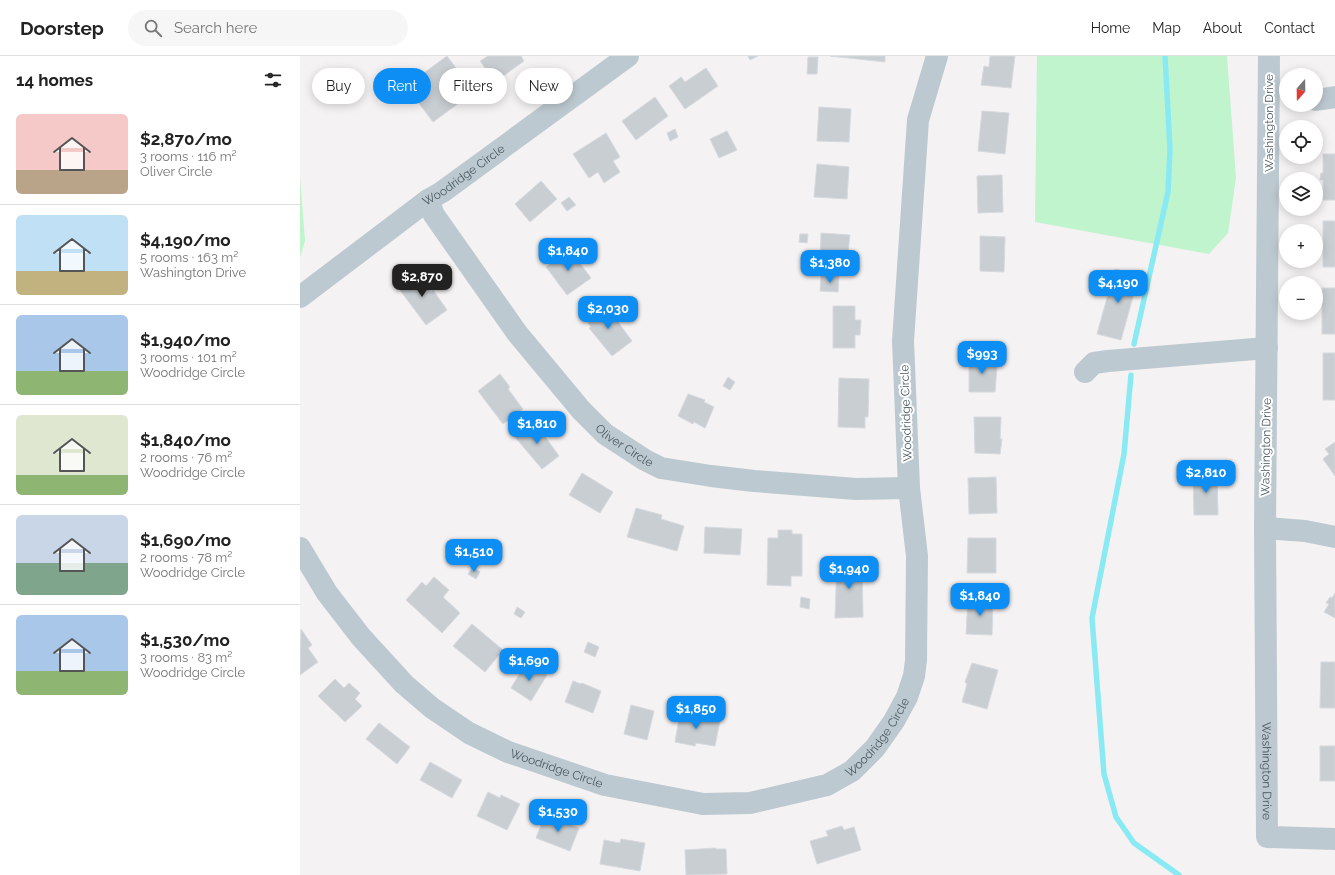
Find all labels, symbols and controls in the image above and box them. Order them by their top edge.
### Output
search box [128,10,408,46]
text: Doorstep [20,17,104,39]
icon: search [142,17,164,39]
text: Search here [174,19,257,37]
text: Home [1091,20,1130,36]
text: Map [1152,20,1181,36]
text: About [1203,20,1242,36]
text: Contact [1264,20,1315,36]
chip: Buy [312,68,365,104]
chip: Rent [373,68,431,104]
chip: Filters [439,68,507,104]
chip: New [515,68,573,104]
north arrow [1279,68,1323,112]
map controls [1279,68,1323,320]
icon: filters [262,69,284,91]
text: 14 homes [16,70,93,90]
street label: Washington Drive [1262,74,1276,172]
button: locate [1279,120,1323,164]
text: $2,870/mo [140,129,232,149]
icon: home [48,130,96,178]
street label: Woodridge Circle [420,142,507,209]
text: 3 rooms · 116 m² [140,149,237,164]
text: Oliver Circle [140,164,212,179]
button: layers [1279,172,1323,216]
button: + [1279,224,1323,268]
text: $4,190/mo [140,230,231,250]
icon: home [48,231,96,279]
pin: $1,840 [535,238,601,272]
text: $1,840 [548,243,588,258]
text: 5 rooms · 163 m² [140,250,238,265]
pin: $1,380 [797,250,863,284]
text: $1,380 [810,255,850,270]
pin: $2,870 [389,264,455,298]
text: Washington Drive [140,265,246,280]
text: $2,870 [401,269,443,284]
pin: $4,190 [1085,270,1151,304]
text: $4,190 [1098,275,1138,290]
button: − [1279,276,1323,320]
pin: $2,030 [575,296,641,330]
text: $2,030 [587,301,629,316]
text: $1,940/mo [140,330,231,350]
icon: home [48,331,96,379]
pin: $993 [958,341,1006,375]
text: $993 [967,346,997,361]
text: 3 rooms · 101 m² [140,350,237,365]
street label: Woodridge Circle [897,364,915,462]
text: Woodridge Circle [140,365,245,380]
street label: Washington Drive [1258,398,1274,496]
pin: $1,810 [504,411,570,445]
text: $1,810 [517,416,557,431]
street label: Oliver Circle [592,421,656,470]
text: $1,840/mo [140,430,231,450]
icon: home [48,431,96,479]
text: 2 rooms · 76 m² [140,450,232,465]
pin: $2,810 [1173,460,1239,494]
text: Woodridge Circle [140,465,245,480]
text: $2,810 [1186,465,1226,480]
text: $1,690/mo [140,530,231,550]
icon: home [48,531,96,579]
pin: $1,510 [441,539,507,573]
text: $1,510 [454,544,494,559]
text: 2 rooms · 78 m² [140,550,232,565]
pin: $1,940 [816,556,882,590]
text: $1,940 [829,561,869,576]
text: Woodridge Circle [140,565,245,580]
pin: $1,840 [947,583,1013,617]
text: $1,840 [960,588,1000,603]
text: $1,530/mo [140,630,230,650]
icon: home [48,631,96,679]
pin: $1,690 [496,648,562,682]
text: 3 rooms · 83 m² [140,650,232,665]
text: $1,690 [508,653,550,668]
text: Woodridge Circle [140,665,245,680]
street label: Woodridge Circle [843,695,912,780]
pin: $1,850 [663,696,729,730]
text: $1,850 [676,701,716,716]
street label: Washington Drive [1259,722,1274,820]
street label: Woodridge Circle [508,746,605,791]
pin: $1,530 [525,799,591,833]
text: $1,530 [538,804,578,819]

